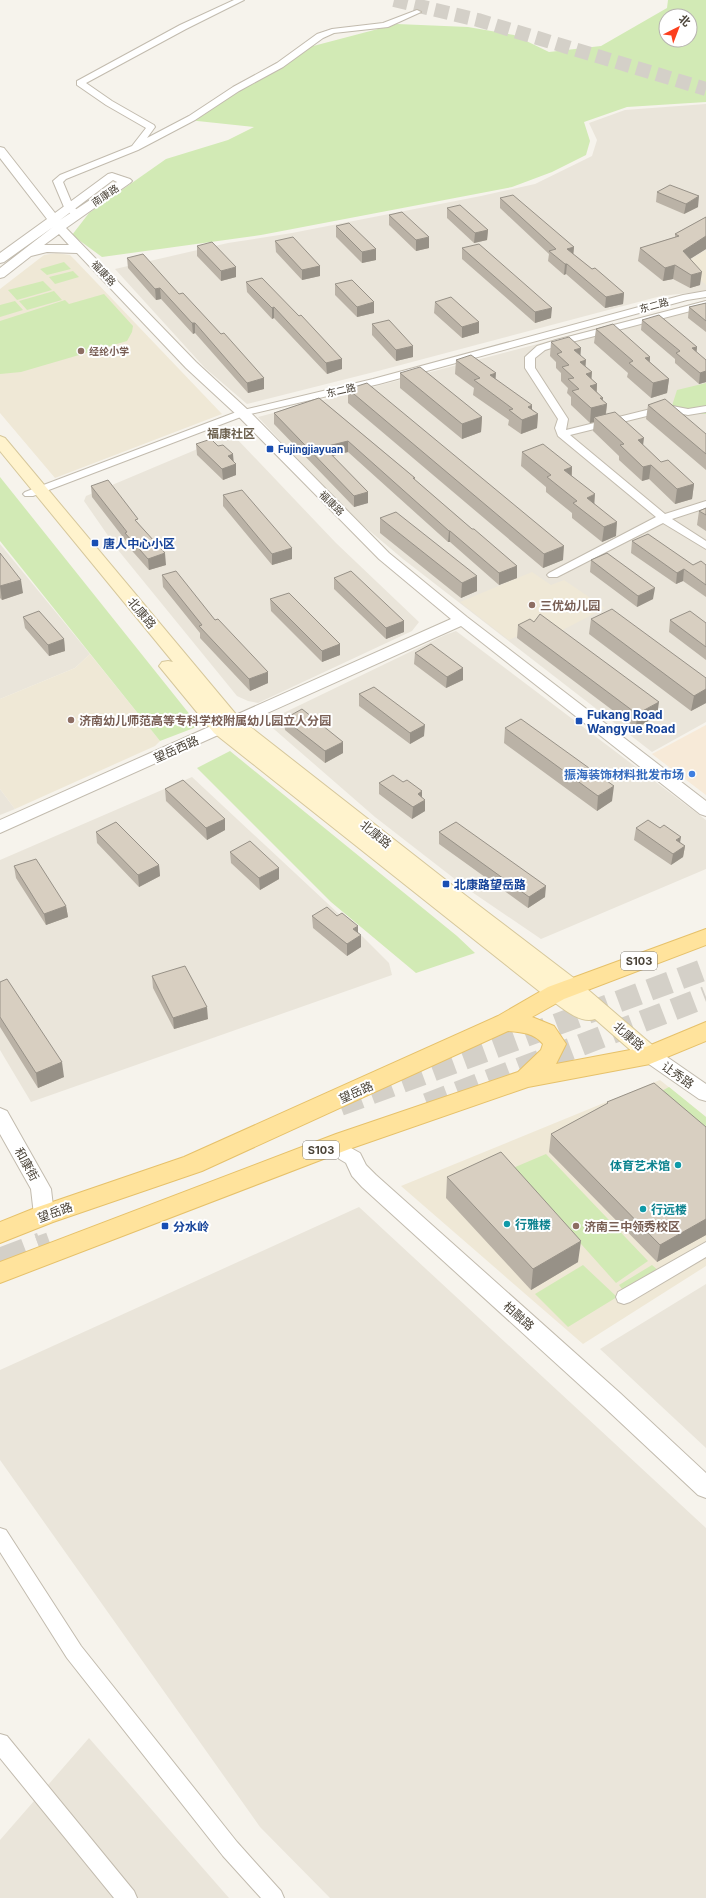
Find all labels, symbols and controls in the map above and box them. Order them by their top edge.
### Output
north arrow [658,8,698,48]
text: 北 [676,12,693,29]
street label: 南康路 [89,182,121,208]
street label: 福康路 [89,258,119,288]
street label: 东二路 [638,295,670,315]
place label: 经纶小学 [89,345,129,357]
marker: 经纶小学 [76,346,86,356]
street label: 东二路 [325,381,357,399]
district label: 福康社区 [207,426,255,441]
place label: Fujingjiayuan [278,443,343,456]
marker: Fujingjiayuan [265,444,275,454]
street label: 福康路 [317,488,347,518]
place label: 唐人中心小区 [103,536,175,551]
marker: 唐人中心小区 [90,538,100,548]
street label: 北康路 [125,594,159,632]
place label: 三优幼儿园 [540,598,600,613]
marker: 三优幼儿园 [527,600,537,610]
place label: Fukang Road Wangyue Road [587,707,675,736]
place label: 济南幼儿师范高等专科学校附属幼儿园立人分园 [79,713,331,728]
marker: 济南幼儿师范高等专科学校附属幼儿园立人分园 [66,715,76,725]
marker: Fukang Road Wangyue Road [574,716,584,726]
street label: 望岳西路 [151,732,201,766]
place label: 振海装饰材料批发市场 [564,767,684,782]
marker: 振海装饰材料批发市场 [687,769,697,779]
street label: 北康路 [357,817,395,851]
place label: 北康路望岳路 [454,877,526,892]
marker: 北康路望岳路 [441,879,451,889]
road number: S103 [621,952,657,970]
street label: 北康路 [610,1019,648,1053]
street label: 让秀路 [659,1059,697,1091]
street label: 望岳路 [336,1078,376,1106]
road number: S103 [303,1141,339,1159]
street label: 和康街 [12,1145,42,1183]
place label: 体育艺术馆 [610,1158,670,1173]
marker: 体育艺术馆 [673,1160,683,1170]
street label: 望岳路 [36,1199,74,1225]
place label: 行远楼 [651,1202,687,1217]
marker: 行远楼 [638,1204,648,1214]
place label: 行雅楼 [515,1217,551,1232]
place label: 分水岭 [173,1219,209,1234]
marker: 行雅楼 [502,1219,512,1229]
place label: 济南三中领秀校区 [584,1219,680,1234]
marker: 分水岭 [160,1221,170,1231]
marker: 济南三中领秀校区 [571,1221,581,1231]
street label: 柏融路 [501,1298,537,1334]

